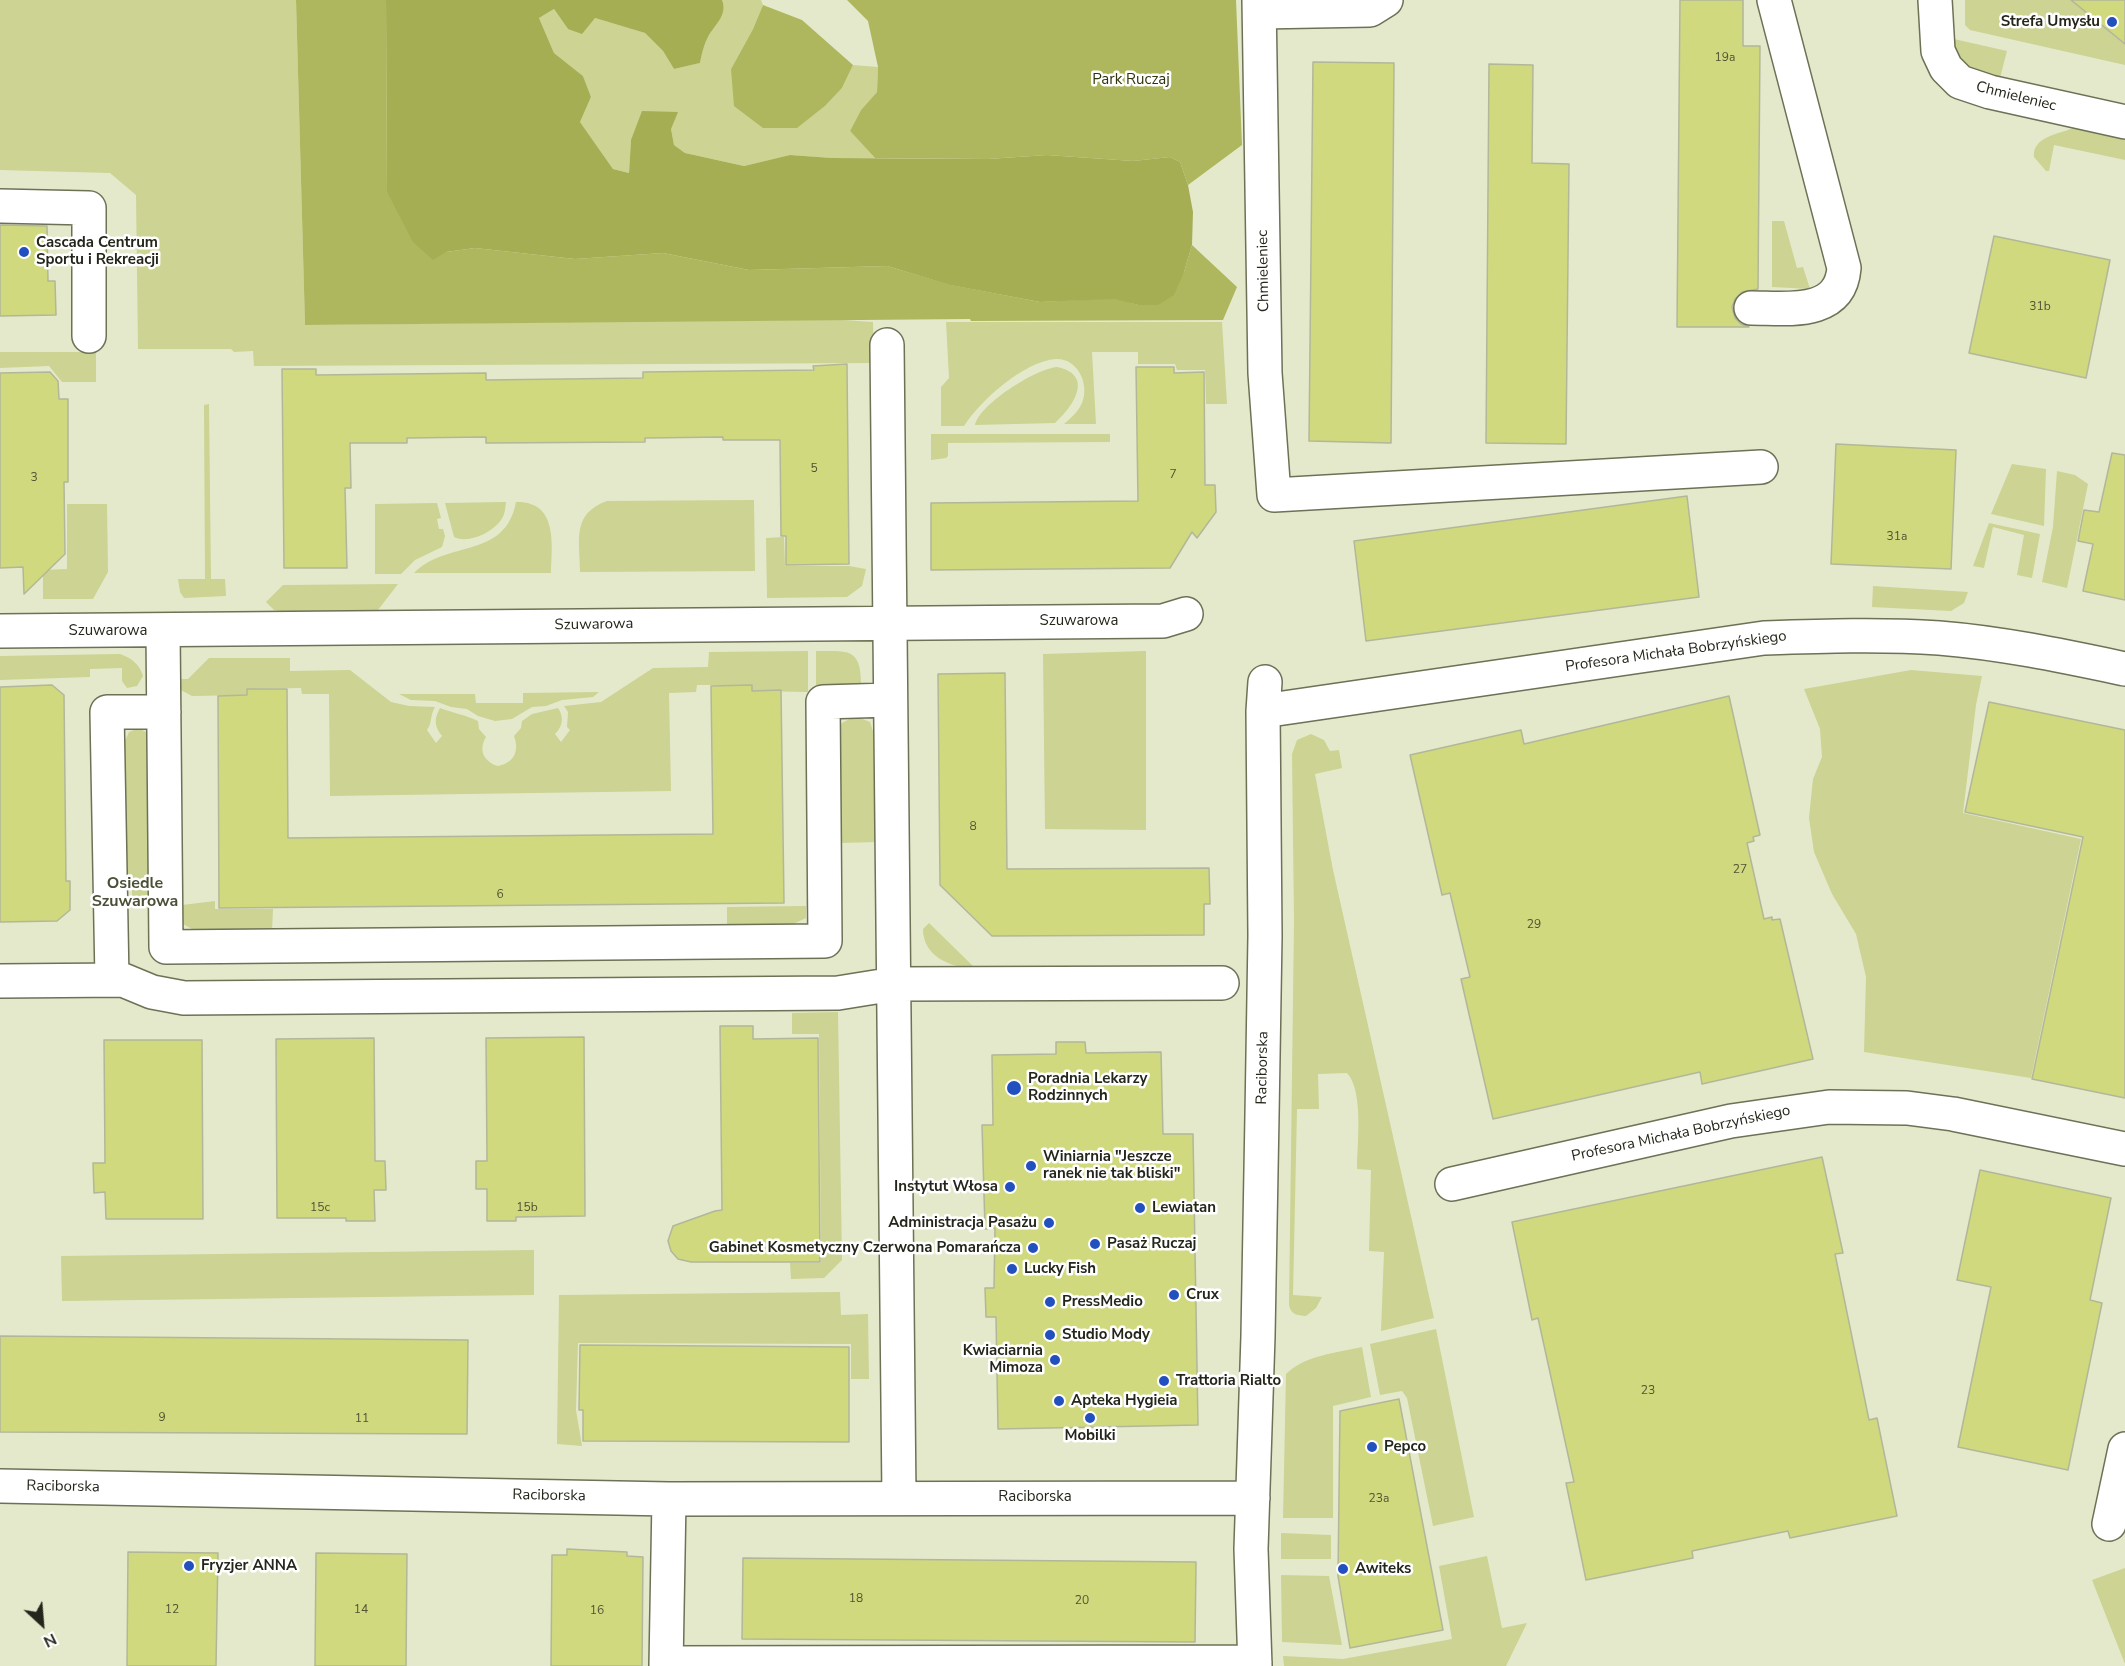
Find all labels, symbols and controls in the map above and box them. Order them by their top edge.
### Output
place label: Strefa Umysłu [2001,13,2100,31]
marker: Strefa Umysłu [2105,15,2119,29]
house number: 19a [1715,51,1735,65]
park label: Park Ruczaj [1092,71,1170,89]
street label: Chmieleniec [1974,78,2058,116]
street label: Chmieleniec [1254,230,1274,312]
place label: Cascada Centrum Sportu i Rekreacji [36,234,159,269]
marker: Cascada Centrum Sportu i Rekreacji [17,245,31,259]
house number: 31b [2029,300,2051,314]
house number: 5 [810,462,818,476]
house number: 7 [1169,468,1177,482]
house number: 3 [30,471,38,485]
house number: 31a [1887,530,1907,544]
street label: Szuwarowa [1040,612,1118,630]
street label: Szuwarowa [554,615,634,635]
street label: Szuwarowa [69,622,147,640]
street label: Profesora Michała Bobrzyńskiego [1564,628,1788,676]
house number: 8 [969,820,977,834]
house number: 27 [1733,863,1747,877]
district label: Osiedle Szuwarowa [92,874,178,912]
house number: 6 [496,888,504,902]
house number: 29 [1527,918,1541,932]
street label: Raciborska [1253,1031,1273,1105]
place label: Poradnia Lekarzy Rodzinnych [1028,1070,1147,1105]
marker: Poradnia Lekarzy Rodzinnych [1005,1079,1023,1097]
street label: Profesora Michała Bobrzyńskiego [1570,1102,1792,1166]
place label: Winiarnia "Jeszcze ranek nie tak bliski" [1043,1148,1180,1183]
marker: Winiarnia "Jeszcze ranek nie tak bliski" [1024,1159,1038,1173]
place label: Instytut Włosa [894,1178,998,1196]
marker: Instytut Włosa [1003,1180,1017,1194]
place label: Lewiatan [1152,1199,1216,1217]
house number: 15c [310,1201,330,1215]
house number: 15b [516,1201,538,1215]
marker: Lewiatan [1133,1201,1147,1215]
place label: Administracja Pasażu [888,1214,1037,1232]
marker: Administracja Pasażu [1042,1216,1056,1230]
place label: Pasaż Ruczaj [1107,1235,1197,1253]
marker: Pasaż Ruczaj [1088,1237,1102,1251]
place label: Gabinet Kosmetyczny Czerwona Pomarańcza [709,1239,1021,1257]
marker: Gabinet Kosmetyczny Czerwona Pomarańcza [1026,1241,1040,1255]
place label: Lucky Fish [1024,1260,1096,1278]
marker: Lucky Fish [1005,1262,1019,1276]
place label: Crux [1186,1286,1219,1304]
marker: Crux [1167,1288,1181,1302]
place label: PressMedio [1062,1293,1143,1311]
marker: PressMedio [1043,1295,1057,1309]
place label: Studio Mody [1062,1326,1150,1344]
marker: Studio Mody [1043,1328,1057,1342]
place label: Kwiaciarnia Mimoza [963,1342,1043,1377]
marker: Kwiaciarnia Mimoza [1048,1353,1062,1367]
place label: Trattoria Rialto [1176,1372,1281,1390]
marker: Trattoria Rialto [1157,1374,1171,1388]
house number: 23 [1641,1384,1655,1398]
place label: Apteka Hygieia [1071,1392,1177,1410]
marker: Apteka Hygieia [1052,1394,1066,1408]
house number: 9 [158,1411,166,1425]
marker: Mobilki [1083,1411,1097,1425]
house number: 11 [355,1412,369,1426]
place label: Mobilki [1064,1427,1116,1445]
place label: Pepco [1384,1438,1426,1456]
marker: Pepco [1365,1440,1379,1454]
street label: Raciborska [26,1477,100,1497]
street label: Raciborska [512,1486,586,1506]
street label: Raciborska [998,1488,1072,1506]
house number: 23a [1369,1492,1389,1506]
place label: Fryzjer ANNA [201,1557,297,1575]
marker: Fryzjer ANNA [182,1559,196,1573]
place label: Awiteks [1355,1560,1411,1578]
marker: Awiteks [1336,1562,1350,1576]
house number: 18 [849,1592,863,1606]
north arrow [12,1594,72,1654]
house number: 20 [1075,1594,1089,1608]
house number: 12 [165,1603,179,1617]
house number: 14 [354,1603,368,1617]
house number: 16 [590,1604,604,1618]
text: N [40,1628,60,1653]

